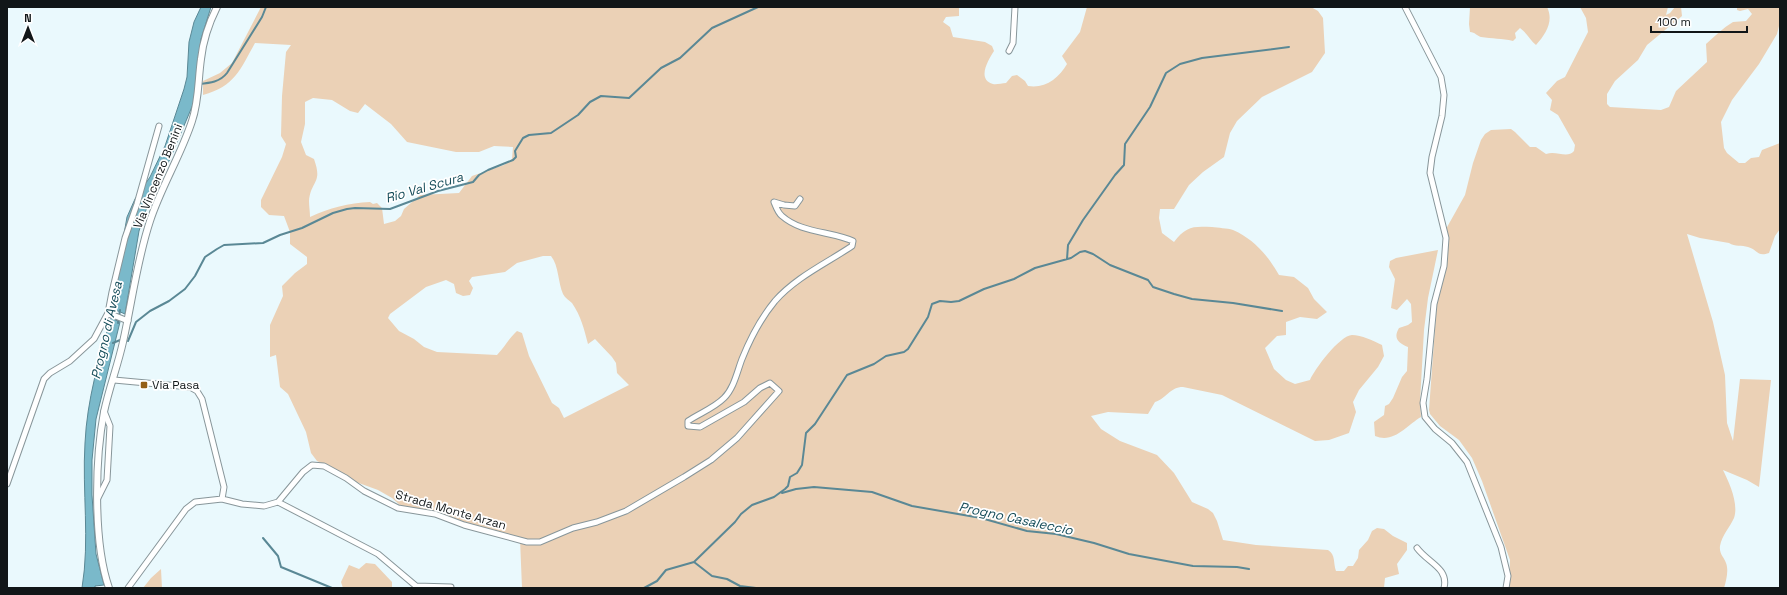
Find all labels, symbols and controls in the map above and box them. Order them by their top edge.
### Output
north arrow [8,8,48,48]
scale bar [1651,8,1747,34]
text: N [24,11,32,25]
text: 100 m [1657,14,1691,30]
street label: Via Vincenzo Benini [130,121,186,231]
water label: Rio Val Scura [383,168,465,207]
water label: Progno di Avesa [87,279,126,381]
place label: Via Pasa [152,377,200,393]
marker: Via Pasa [139,380,149,390]
street label: Strada Monte Arzan [394,487,508,533]
water label: Progno Casaleccio [957,498,1075,539]

